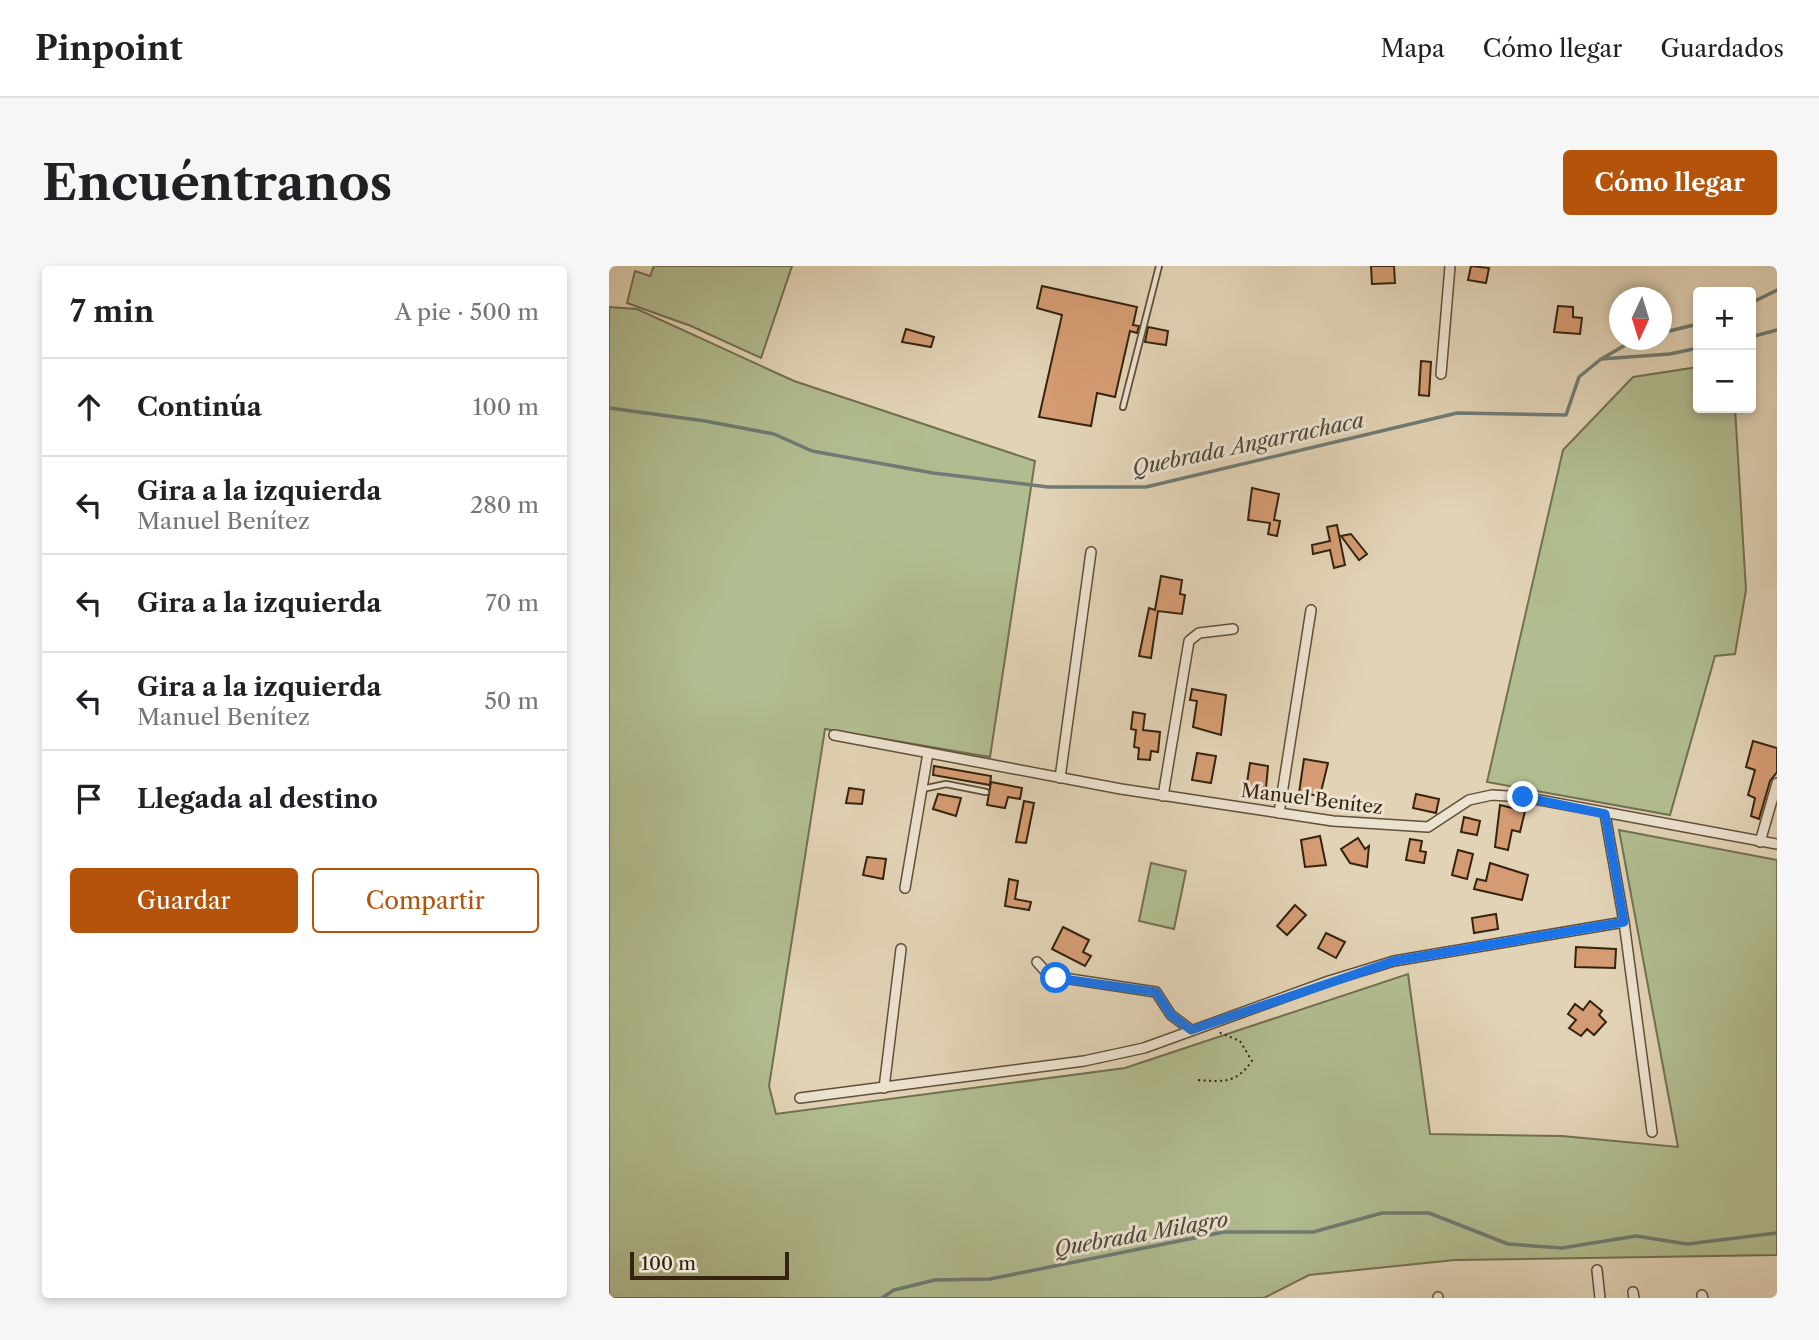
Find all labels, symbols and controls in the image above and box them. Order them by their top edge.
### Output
text: Pinpoint [35,28,183,69]
text: Mapa [1380,34,1445,63]
text: Cómo llegar [1483,34,1622,63]
text: Guardados [1660,34,1784,63]
button: Cómo llegar [1563,150,1777,215]
text: Encuéntranos [42,152,392,213]
north arrow [1609,287,1672,350]
map controls [1693,287,1756,413]
button: + [1693,287,1756,350]
text: 7 min [70,293,154,330]
text: A pie · 500 m [395,298,539,326]
button: − [1693,350,1756,413]
icon: ahead [70,388,108,426]
text: Continúa [137,391,262,423]
text: 100 m [473,393,539,421]
water label: Quebrada Angarrachaca [1130,407,1367,481]
text: Gira a la izquierda [137,475,382,507]
icon: left [70,486,108,524]
text: 280 m [470,491,539,519]
text: Manuel Benítez [137,507,310,535]
icon: left [70,584,108,622]
text: Gira a la izquierda [137,587,382,619]
text: 70 m [486,589,539,617]
text: Gira a la izquierda [137,671,382,703]
icon: left [70,682,108,720]
text: 50 m [484,687,539,715]
text: Manuel Benítez [137,703,310,731]
street label: Manuel Benítez [1240,779,1384,819]
icon: arrive [70,780,108,818]
route end [1507,781,1538,812]
text: Llegada al destino [137,783,378,815]
button: Guardar [70,868,298,933]
button: Compartir [312,868,539,933]
route start [1040,962,1071,993]
water label: Quebrada Milagro [1052,1206,1230,1262]
scale bar [630,1249,789,1281]
text: 100 m [641,1252,696,1275]

